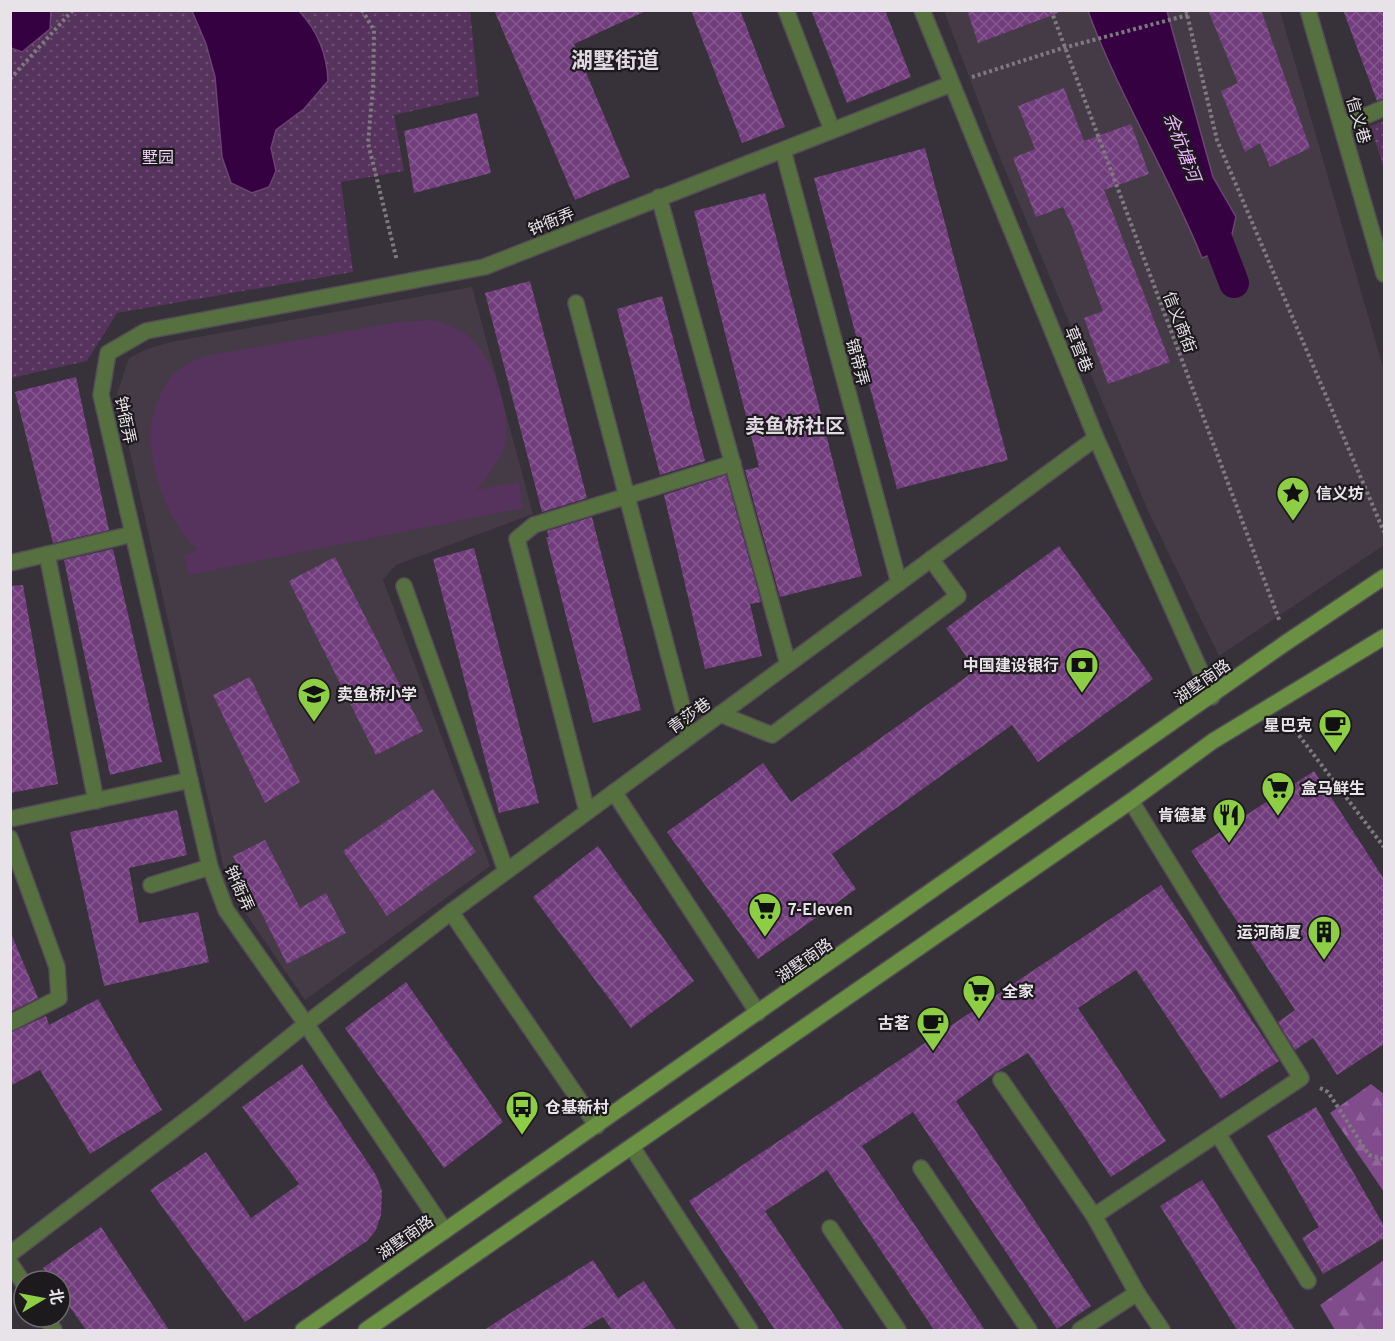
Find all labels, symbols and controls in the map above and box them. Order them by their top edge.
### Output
district label: 湖墅街道 [571,49,659,76]
street label: 信义巷 [1341,95,1373,146]
water label: 余杭塘河 [1157,110,1205,188]
park label: 墅园 [142,149,174,169]
street label: 钟衙弄 [526,205,578,241]
street label: 信义商街 [1157,289,1199,356]
street label: 草营巷 [1059,324,1095,376]
street label: 锦带弄 [840,337,872,388]
street label: 钟衙弄 [109,395,139,446]
district label: 卖鱼桥社区 [745,415,845,441]
place icon: 信义坊 [1275,475,1311,522]
place label: 信义坊 [1316,485,1364,505]
bank icon: 中国建设银行 [1064,647,1100,694]
street label: 湖墅南路 [1171,656,1235,709]
place label: 中国建设银行 [963,657,1059,677]
school or university icon: 卖鱼桥小学 [296,676,332,723]
place label: 卖鱼桥小学 [337,686,417,706]
street label: 青莎巷 [665,694,715,739]
cafe icon: 星巴克 [1317,707,1353,754]
place label: 星巴克 [1264,717,1312,737]
supermarket icon: 盒马鲜生 [1260,770,1296,817]
place label: 盒马鲜生 [1301,780,1365,800]
restaurant icon: 肯德基 [1211,797,1247,844]
place label: 肯德基 [1158,806,1207,827]
street label: 钟衙弄 [219,863,257,915]
supermarket icon: 7-Eleven [747,891,783,938]
place label: 7-Eleven [788,901,853,921]
building icon: 运河商厦 [1306,914,1342,961]
place label: 运河商厦 [1237,924,1301,944]
street label: 湖墅南路 [773,935,837,988]
supermarket icon: 全家 [961,973,997,1020]
place label: 全家 [1002,983,1034,1003]
cafe icon: 古茗 [915,1005,951,1052]
place label: 古茗 [878,1015,910,1035]
bus stop icon: 仓基新村 [504,1089,540,1136]
place label: 仓基新村 [545,1098,609,1119]
street label: 湖墅南路 [374,1212,438,1265]
north arrow [12,1269,72,1329]
text: 北 [44,1287,66,1306]

